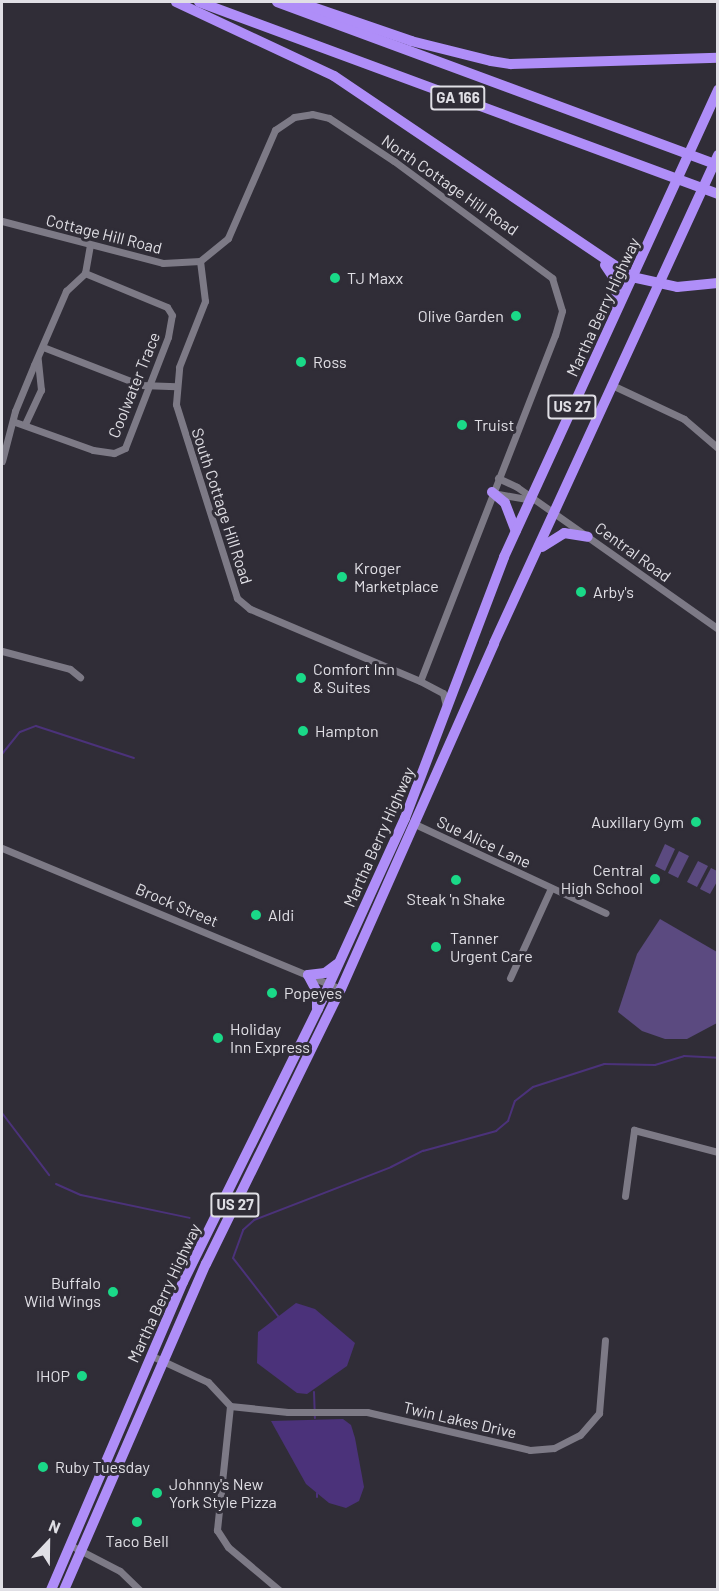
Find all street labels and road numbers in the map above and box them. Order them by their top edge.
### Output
road number: GA 166 [430,86,486,110]
street label: North Cottage Hill Road [378,131,522,239]
street label: Cottage Hill Road [44,210,164,258]
street label: Martha Berry Highway [562,234,644,380]
street label: Coolwater Trace [104,329,164,441]
road number: US 27 [546,395,598,419]
street label: South Cottage Hill Road [188,425,256,587]
street label: Central Road [591,518,675,586]
street label: Martha Berry Highway [339,764,419,910]
street label: Sue Alice Lane [434,812,534,872]
street label: Brock Street [133,879,221,931]
road number: US 27 [210,1193,260,1217]
street label: Martha Berry Highway [123,1220,205,1366]
street label: Twin Lakes Drive [401,1398,519,1442]

